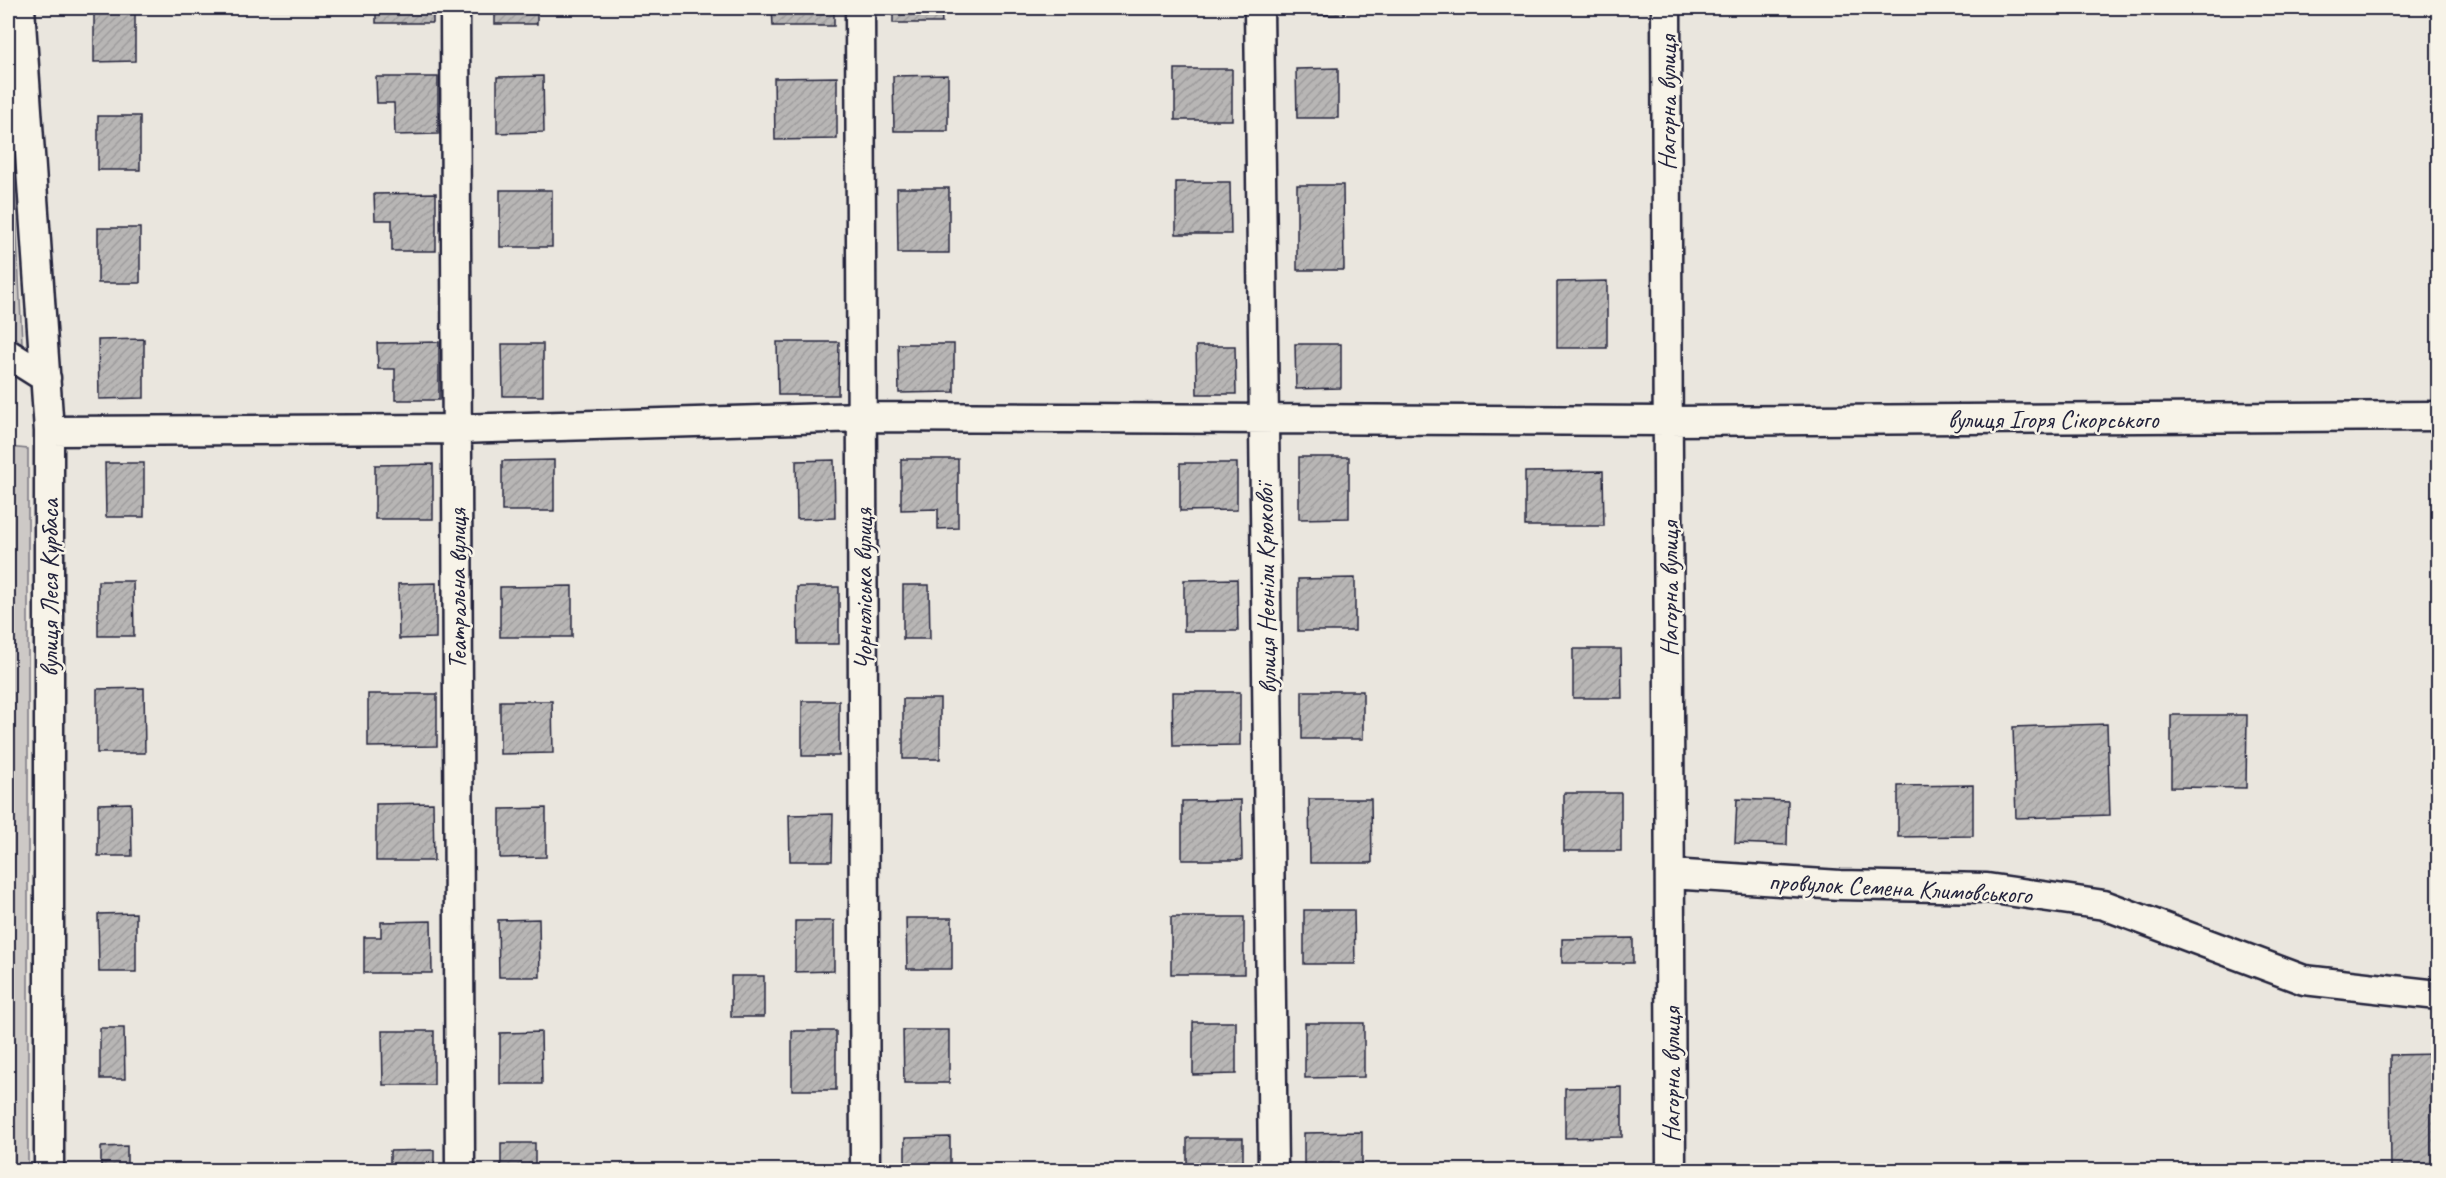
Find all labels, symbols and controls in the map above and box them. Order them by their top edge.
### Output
street label: Нагорна вулиця [1651,33,1684,171]
street label: вулиця Ігоря Сікорського [1948,403,2160,436]
street label: вулиця Неоніли Крюкової [1248,479,1284,694]
street label: вулиця Леся Курбаса [33,497,66,677]
street label: Театральна вулиця [441,507,474,670]
street label: Чорноліська вулиця [847,507,880,670]
street label: Нагорна вулиця [1653,519,1686,657]
street label: провулок Семена Климовського [1767,865,2034,911]
street label: Нагорна вулиця [1655,1005,1688,1143]

